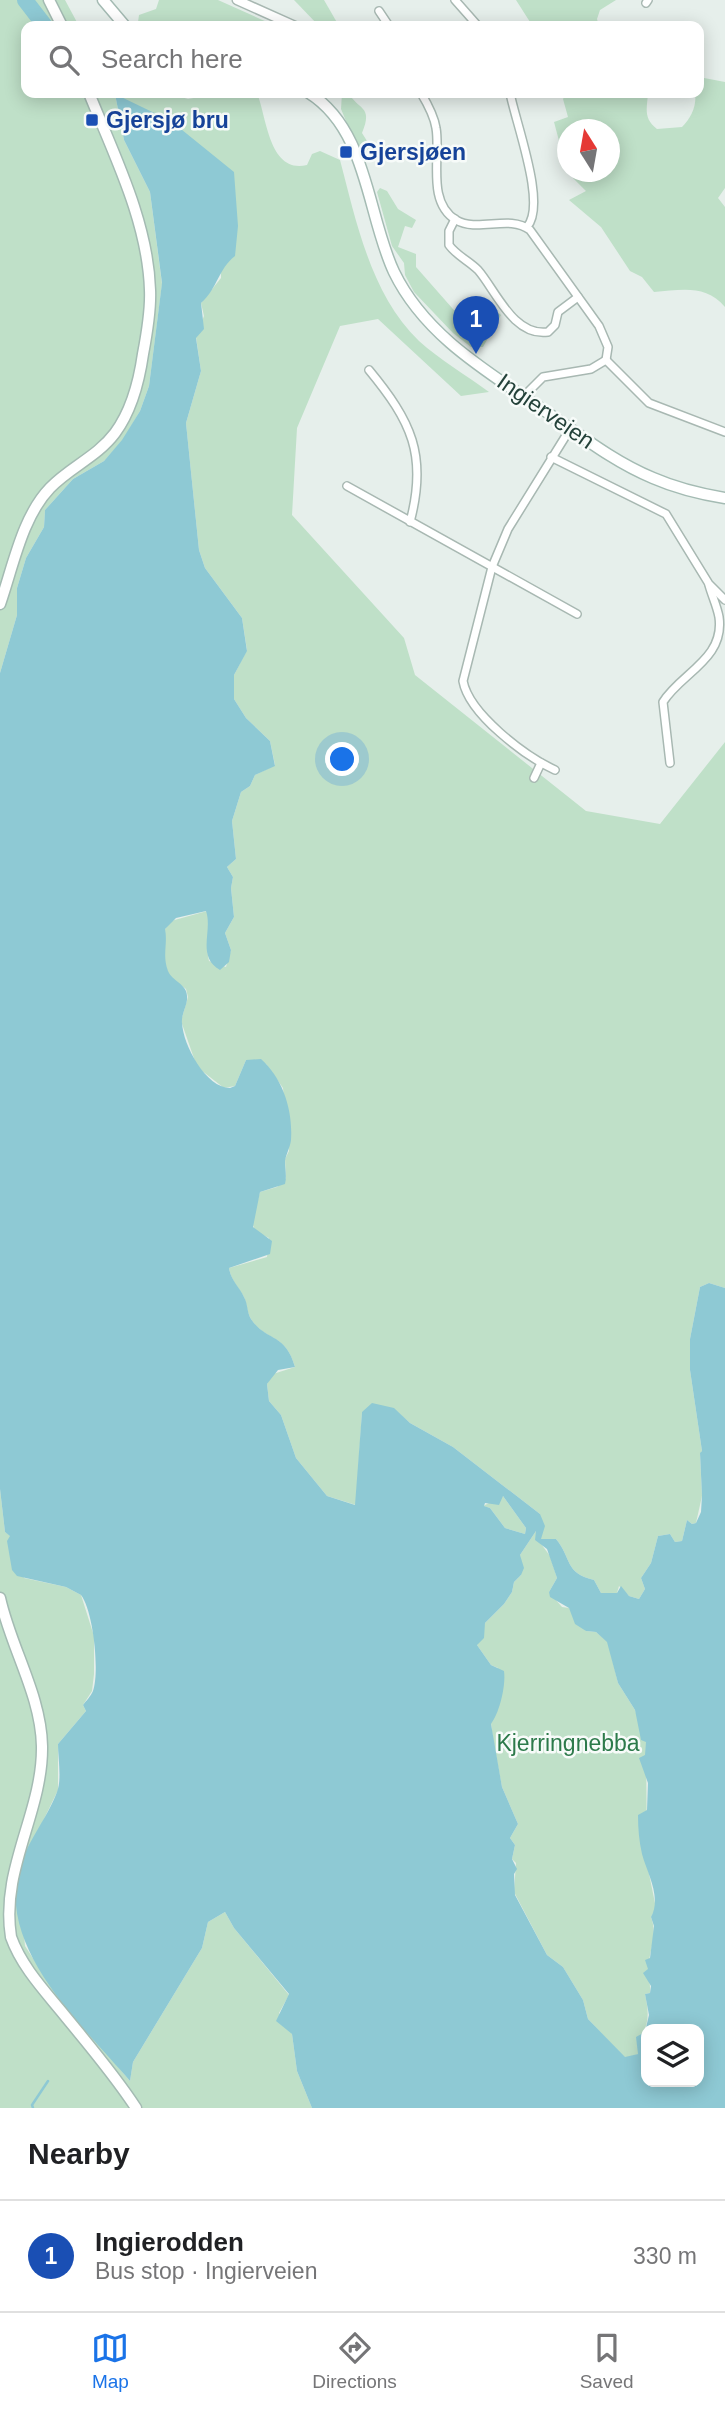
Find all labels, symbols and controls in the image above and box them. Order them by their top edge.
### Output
search box [21,21,704,98]
icon: search [45,41,83,79]
text: Search here [101,44,243,74]
place label: Gjersjø bru [106,107,229,133]
marker: Gjersjø bru [84,112,100,128]
north arrow [557,119,620,182]
place label: Gjersjøen [360,139,466,165]
marker: Gjersjøen [338,144,354,160]
pin: 1 [453,296,499,354]
street label: Ingierveien [492,368,600,454]
your location [325,742,359,776]
park label: Kjerringnebba [496,1730,640,1756]
map controls [641,2024,704,2087]
button: layers [641,2024,704,2087]
text: Nearby [28,2137,130,2170]
text: Ingierodden [95,2227,244,2257]
text: 1 [45,2243,57,2269]
text: 330 m [633,2243,697,2269]
text: Bus stop · Ingierveien [95,2258,317,2284]
tab: Map [91,2329,129,2393]
tab: Directions [312,2329,397,2393]
tab: Saved [580,2329,634,2393]

